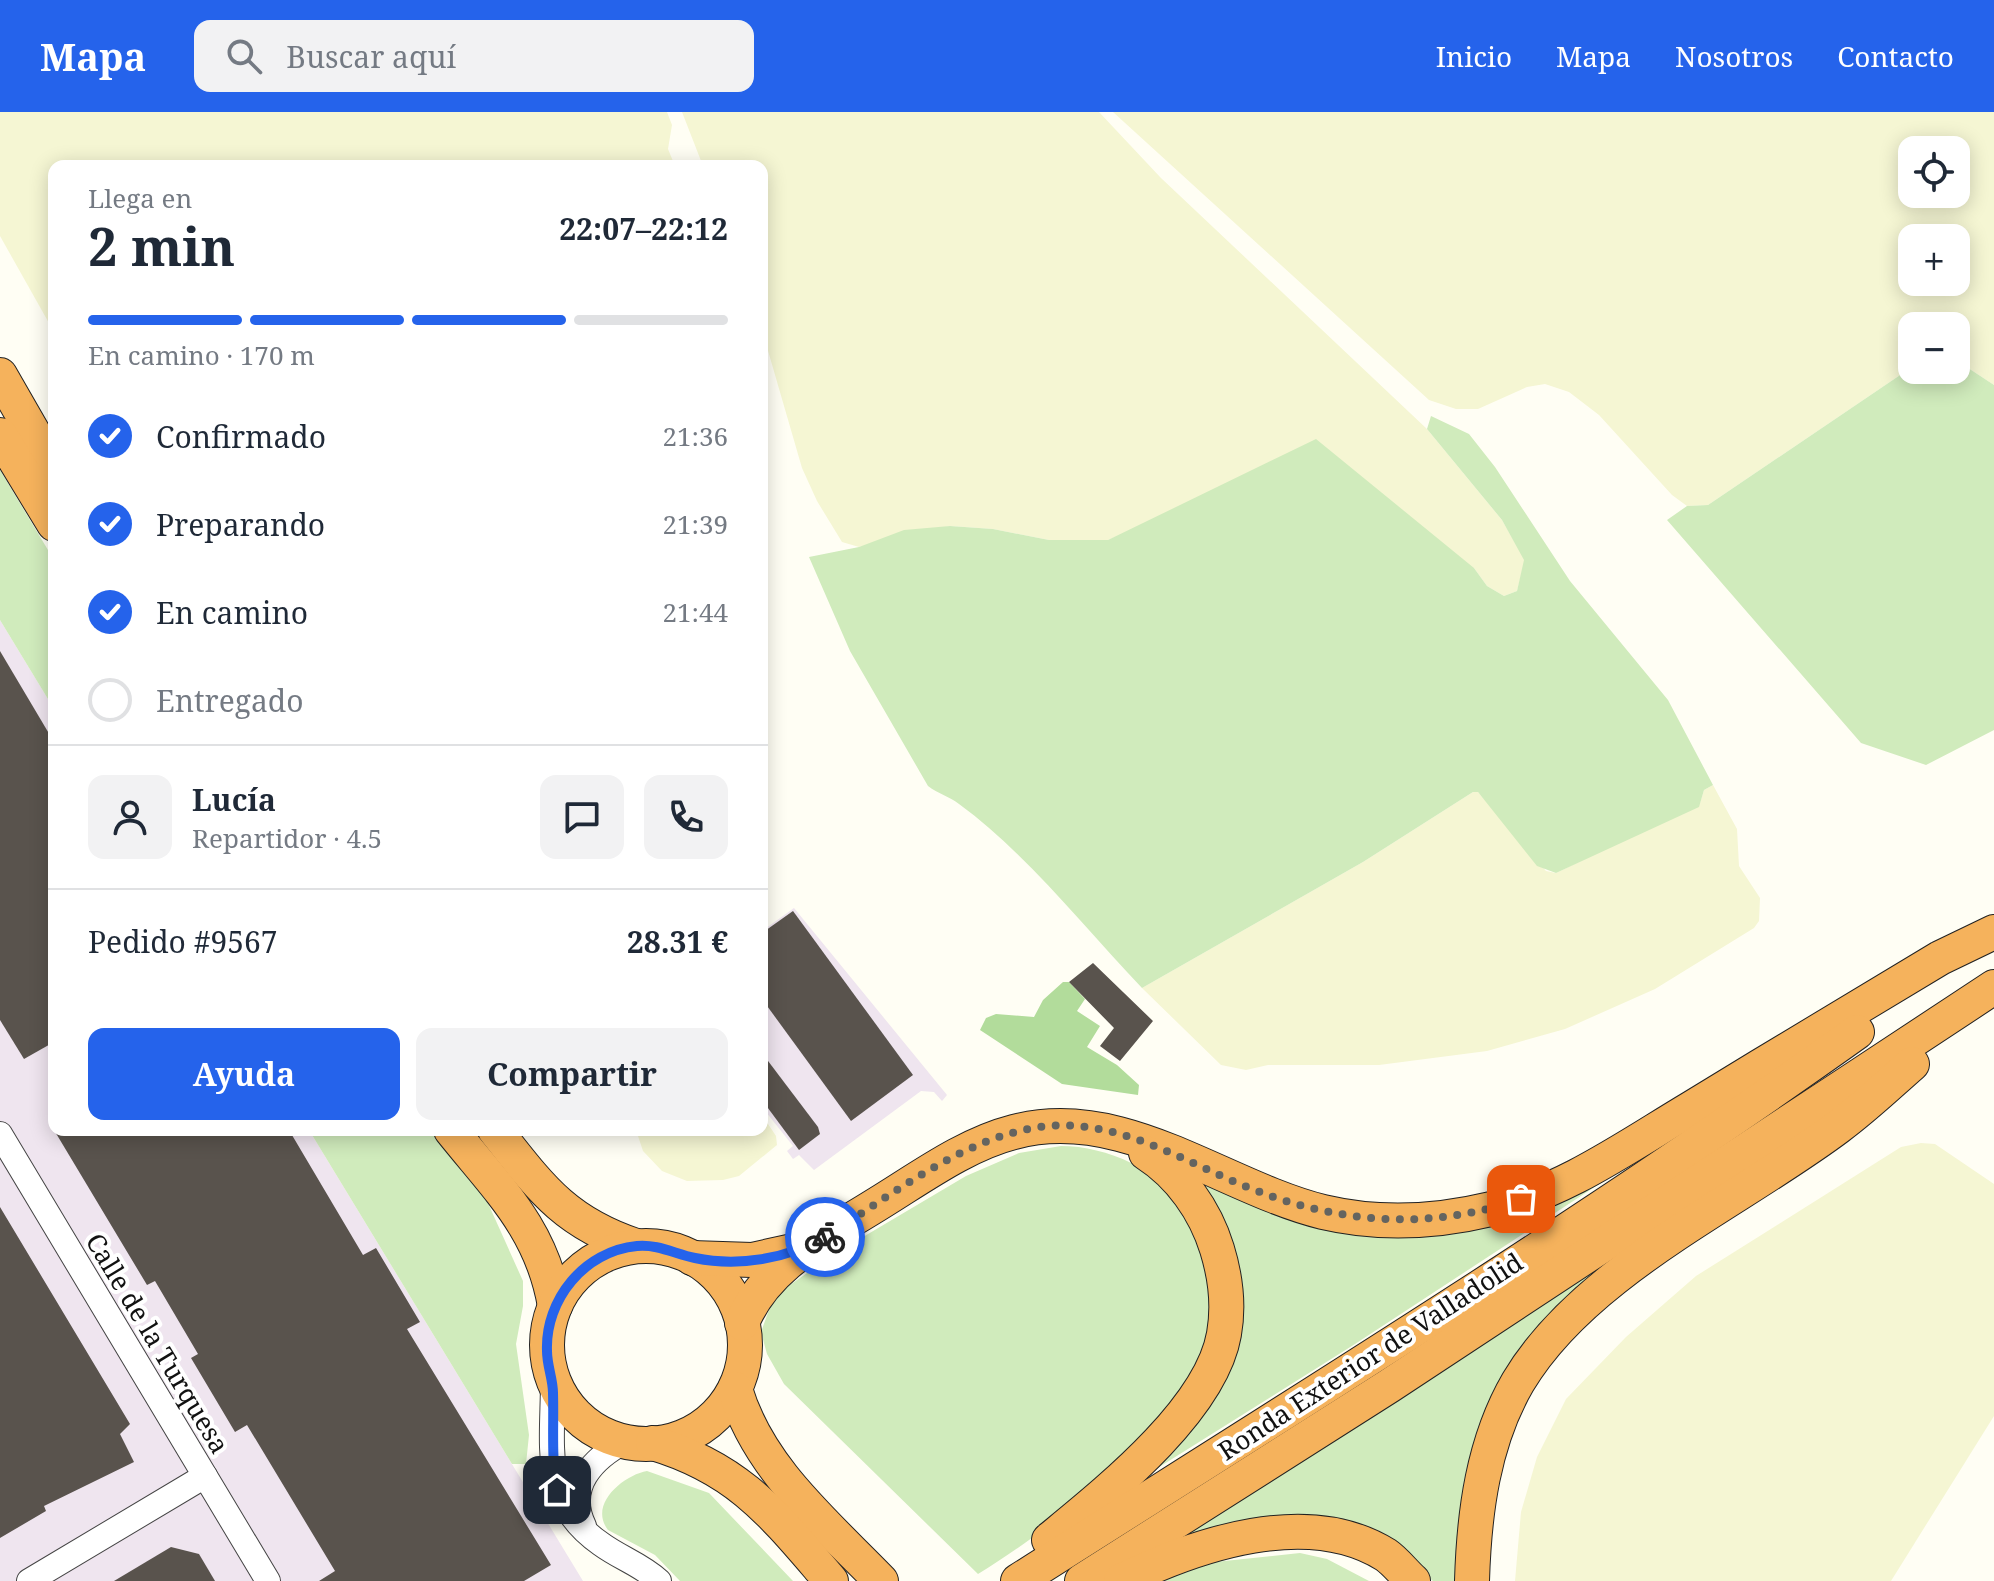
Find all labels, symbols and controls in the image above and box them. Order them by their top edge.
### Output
search box [194,20,754,92]
text: Mapa [40,30,146,82]
icon: search [222,34,266,78]
text: Buscar aquí [286,36,456,77]
text: Inicio [1436,37,1512,75]
text: Mapa [1556,37,1631,75]
text: Nosotros [1675,37,1793,75]
text: Contacto [1837,37,1954,75]
map controls [1898,136,1970,384]
button: locate [1898,136,1970,208]
text: Llega en [88,180,192,216]
text: 22:07–22:12 [559,208,728,249]
text: 2 min [88,210,235,281]
button: + [1898,224,1970,296]
button: − [1898,312,1970,384]
text: En camino · 170 m [88,337,315,373]
icon: check [88,414,132,458]
text: Confirmado [156,416,326,457]
text: 21:36 [662,418,728,454]
icon: check [88,502,132,546]
text: Preparando [156,504,325,545]
text: 21:39 [662,506,728,542]
icon: check [88,590,132,634]
text: En camino [156,592,308,633]
text: 21:44 [662,594,728,630]
text: Entregado [156,680,304,721]
button: person [88,775,172,859]
button: chat [540,775,624,859]
button: phone [644,775,728,859]
text: Lucía [192,779,276,820]
text: Repartidor · 4.5 [192,820,382,856]
text: Pedido #9567 [88,921,278,962]
text: 28.31 € [627,921,728,962]
button: Ayuda [88,1028,400,1120]
button: Compartir [416,1028,728,1120]
pin [1487,1165,1555,1233]
icon: bag [1499,1177,1543,1221]
courier [785,1197,865,1277]
icon: bike [803,1215,847,1259]
street label: Calle de la Turquesa [78,1226,238,1460]
street label: Ronda Exterior de Valladolid [1211,1244,1529,1468]
pin [523,1456,591,1524]
icon: home [535,1468,579,1512]

